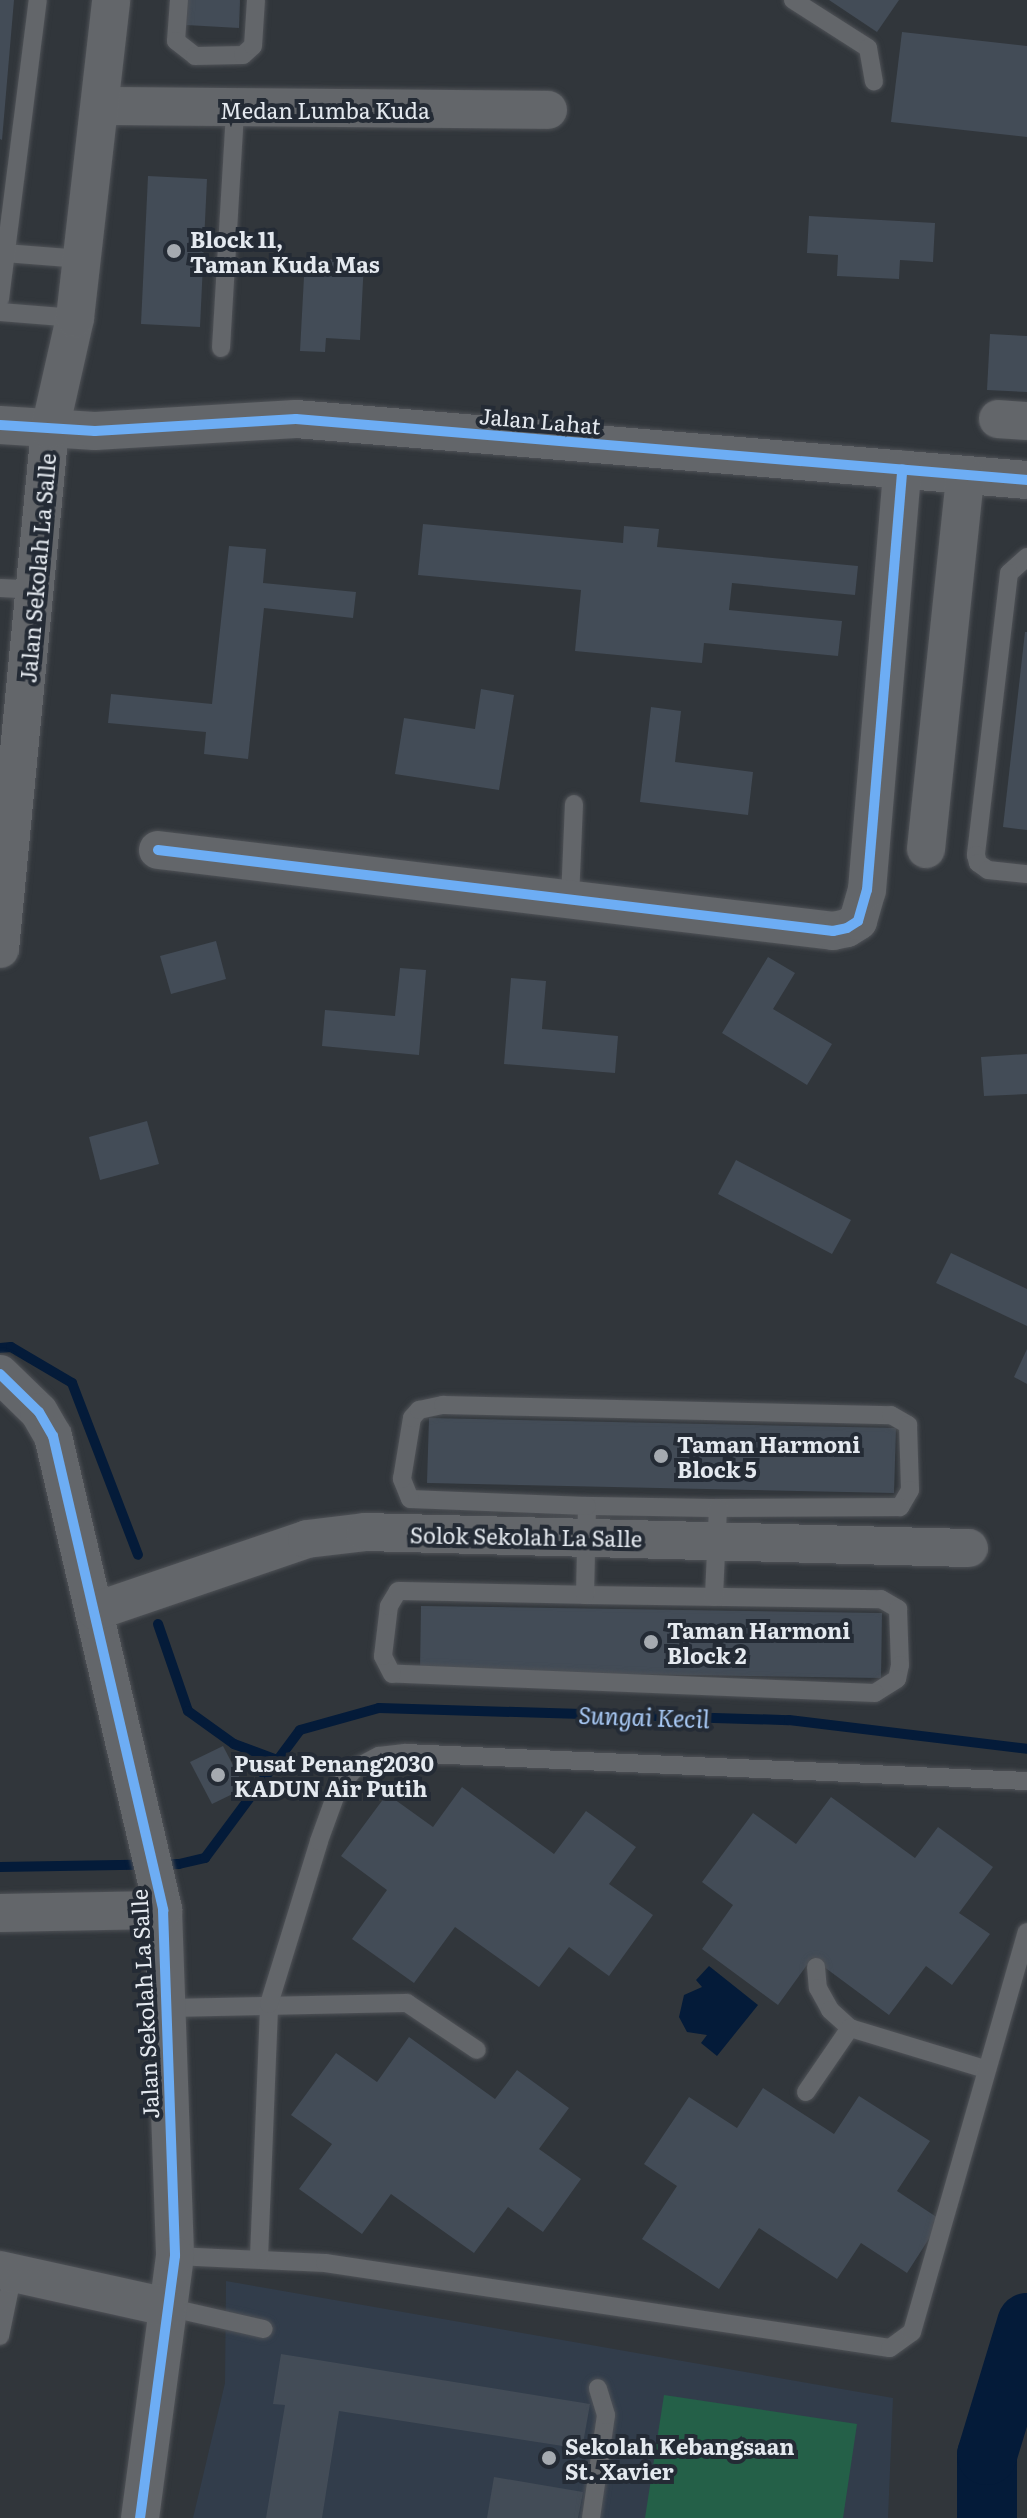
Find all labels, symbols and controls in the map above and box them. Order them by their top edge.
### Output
street label: Medan Lumba Kuda [220,97,430,123]
place label: Block 11, Taman Kuda Mas [190,225,380,276]
marker: Block 11, Taman Kuda Mas [165,242,183,260]
street label: Jalan Lahat [478,402,602,438]
street label: Jalan Sekolah La Salle [14,452,60,684]
place label: Taman Harmoni Block 5 [677,1430,860,1482]
marker: Taman Harmoni Block 5 [652,1447,670,1465]
street label: Solok Sekolah La Salle [410,1521,642,1551]
place label: Taman Harmoni Block 2 [667,1616,850,1668]
marker: Taman Harmoni Block 2 [642,1633,660,1651]
water label: Sungai Kecil [578,1699,710,1733]
place label: Pusat Penang2030 KADUN Air Putih [234,1749,434,1800]
marker: Pusat Penang2030 KADUN Air Putih [209,1766,227,1784]
street label: Jalan Sekolah La Salle [125,1888,163,2120]
place label: Sekolah Kebangsaan St. Xavier [565,2432,794,2484]
marker: Sekolah Kebangsaan St. Xavier [540,2449,558,2467]

